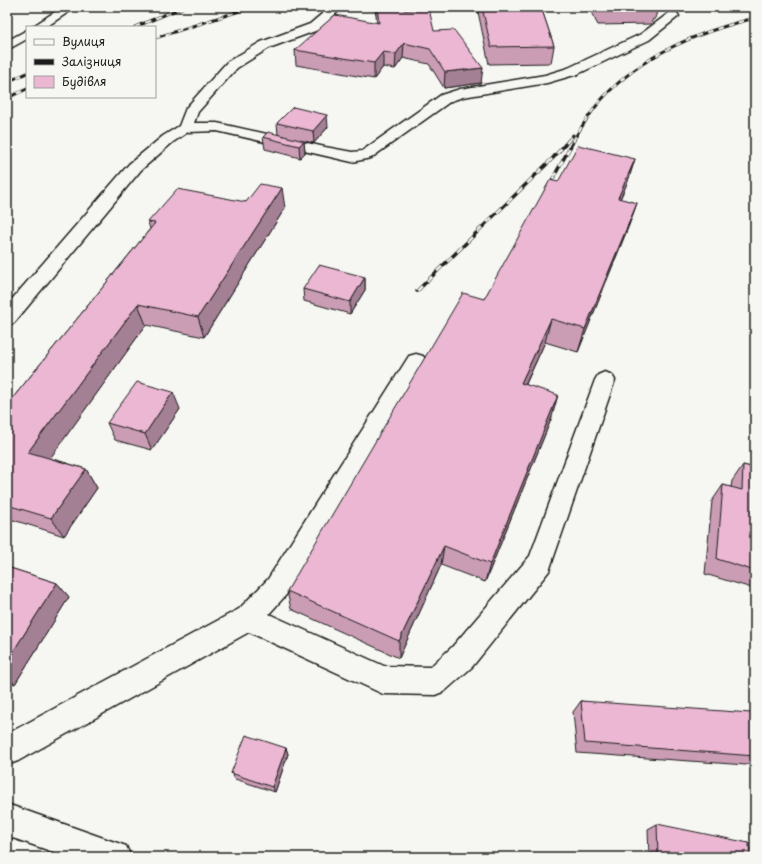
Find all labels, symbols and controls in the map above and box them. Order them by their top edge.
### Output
legend [26,26,156,98]
text: Вулиця [62,32,105,50]
text: Залізниця [61,52,121,70]
text: Будівля [62,72,107,90]

